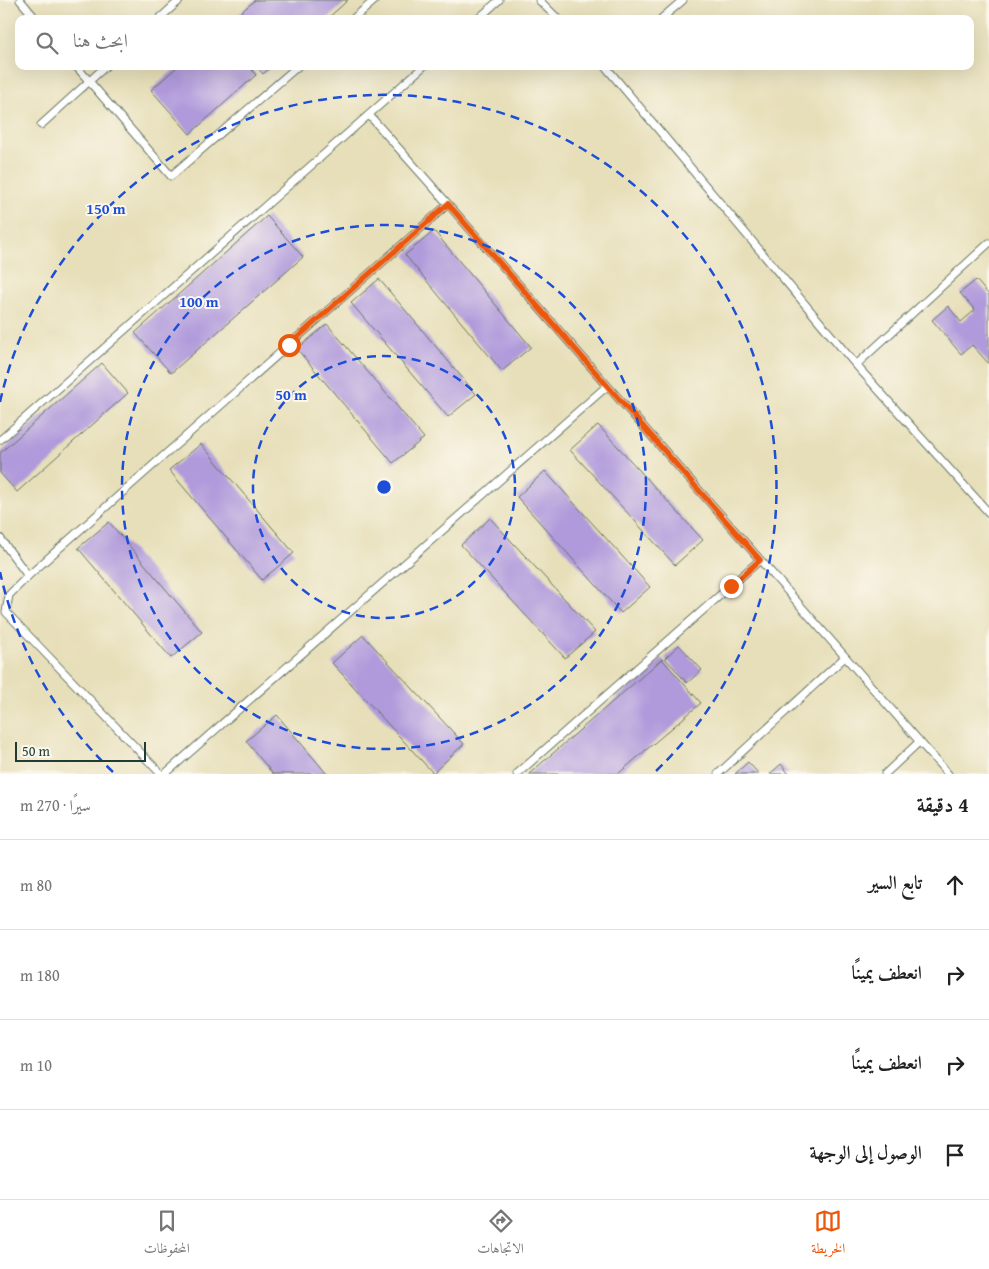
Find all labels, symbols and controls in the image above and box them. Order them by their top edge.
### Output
search box [15,15,974,70]
text: ابحث هنا [73,26,128,54]
icon: search [33,29,61,57]
text: 150 m [86,198,126,219]
text: 100 m [179,291,219,312]
route start [278,334,301,357]
text: 50 m [275,384,307,405]
centre of rings [375,478,393,496]
route end [720,575,743,598]
scale bar [15,739,146,762]
text: 50 m [22,741,50,761]
text: 4 دقيقة [917,789,969,820]
text: سيرًا · 270 m [20,793,91,817]
text: تابع السير [868,868,922,896]
icon: ahead [941,871,969,899]
text: 80 m [20,873,52,897]
text: انعطف يمينًا [852,958,922,986]
icon: right [941,961,969,989]
text: 180 m [20,963,60,987]
text: انعطف يمينًا [852,1048,922,1076]
icon: right [941,1051,969,1079]
text: 10 m [20,1053,52,1077]
text: الوصول إلى الوجهة [810,1138,922,1166]
icon: arrive [941,1141,969,1169]
tab: المحفوظات [144,1207,190,1262]
tab: الاتجاهات [477,1207,524,1262]
tab: الخريطة [811,1207,845,1262]

